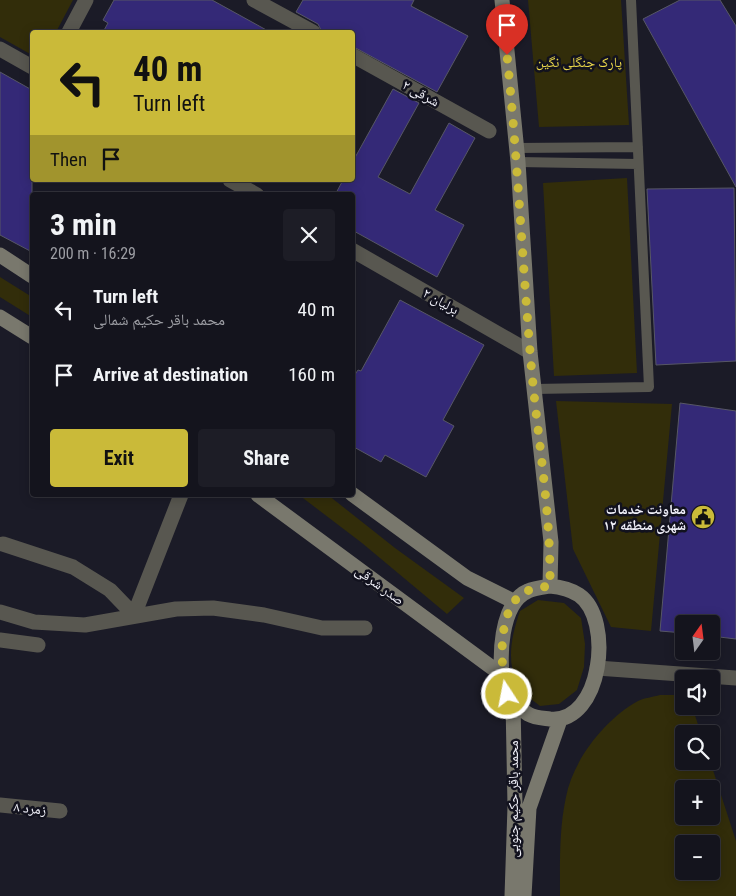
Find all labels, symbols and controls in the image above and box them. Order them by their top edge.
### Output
pin [486,4,528,55]
icon: arrive [493,11,521,39]
text: 40 m [133,49,202,90]
icon: left [50,50,115,115]
park label: پارک جنگلی نگین [536,54,622,71]
street label: ۲ شرقی [399,76,442,111]
text: Turn left [133,91,205,116]
icon: arrive [97,145,125,173]
text: Then [50,148,87,171]
text: 3 min [50,207,117,242]
button: close [283,209,335,261]
text: 200 m · 16:29 [50,244,136,263]
street label: برلیان ۲ [420,284,462,319]
text: Turn left [93,285,158,308]
icon: left [50,296,78,324]
text: 40 m [298,298,335,321]
text: محمد باقر حکیم شمالی [93,310,225,329]
icon: arrive [50,361,78,389]
text: Arrive at destination [93,363,248,386]
text: 160 m [288,363,335,386]
button: Exit [50,429,188,487]
button: Share [198,429,335,487]
place label: معاونت خدمات شهری منطقه ۱۲ [603,501,686,534]
public building icon: معاونت خدمات شهری منطقه ۱۲ [690,504,716,530]
street label: صدر شرقی [352,562,408,609]
north arrow [675,615,720,660]
map controls [675,615,720,880]
position arrow [480,667,532,719]
button: sound [675,670,720,715]
button: search [675,725,720,770]
street label: محمد باقر حکیم جنوبی [505,740,523,858]
button: + [675,780,720,825]
street label: زمرد ۸ [13,798,47,819]
button: − [675,835,720,880]

